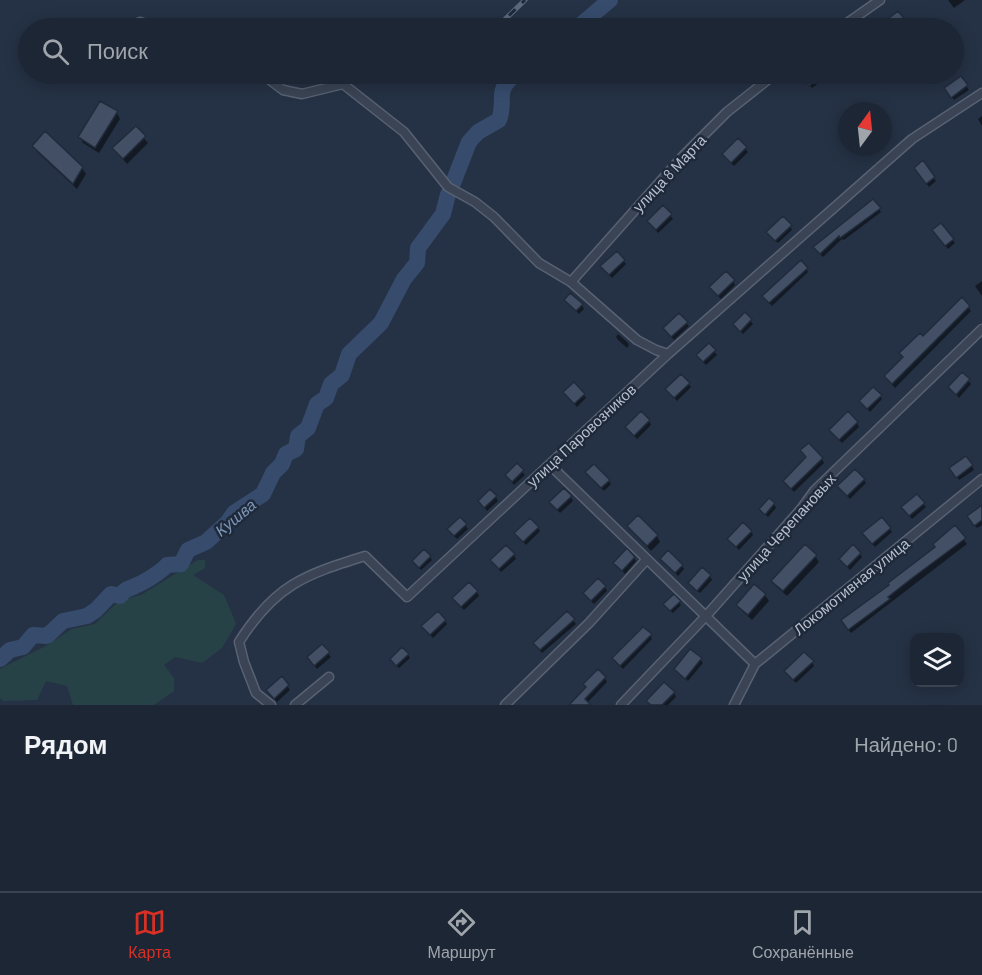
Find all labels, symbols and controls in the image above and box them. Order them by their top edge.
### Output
search box [18,18,964,84]
icon: search [39,35,72,68]
text: Поиск [87,37,148,63]
north arrow [838,102,892,156]
street label: улица 8 Марта [629,130,710,215]
street label: улица Паровозников [523,380,639,490]
street label: улица Черепановых [733,469,839,585]
water label: Кушва [211,494,259,540]
street label: Локомотивная улица [789,533,913,638]
map controls [910,633,964,687]
button: layers [910,633,964,687]
text: Рядом [24,728,107,759]
text: Найдено: 0 [854,732,958,756]
tab: Карта [128,906,171,962]
tab: Маршрут [427,906,496,962]
tab: Сохранённые [752,906,854,962]

